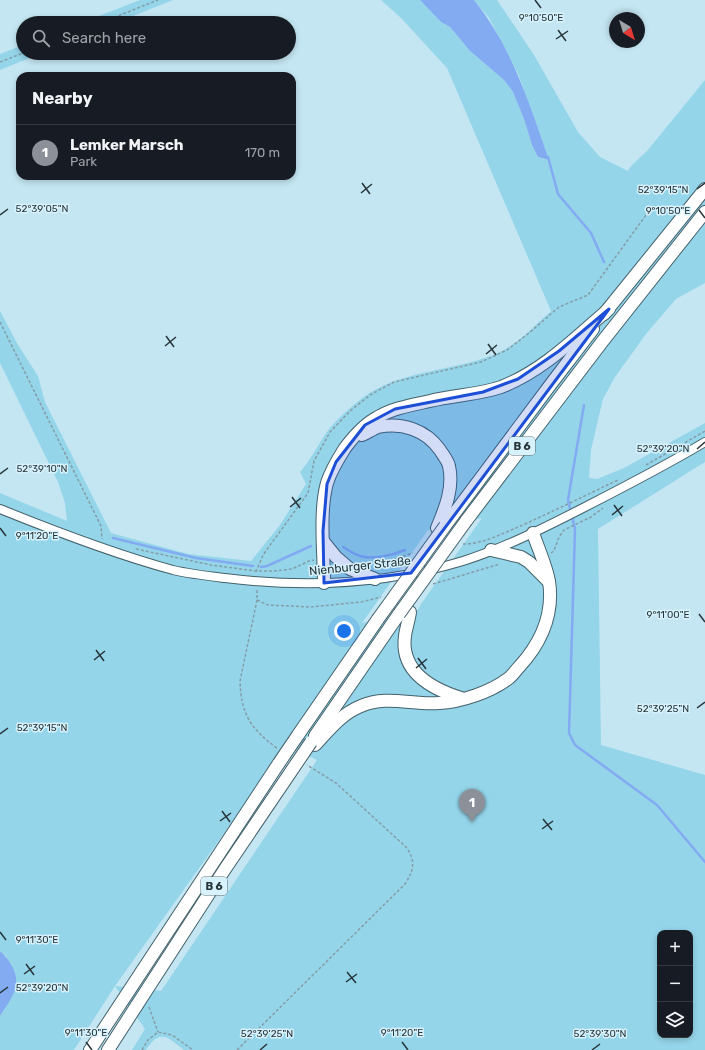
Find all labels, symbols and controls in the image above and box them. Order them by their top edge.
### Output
text: 9°10'50"E [519,12,563,24]
north arrow [609,12,645,48]
search box [16,16,296,60]
icon: search [30,27,52,49]
text: Search here [62,29,146,47]
text: Nearby [32,88,93,108]
text: Lemker Marsch [70,136,184,154]
text: 1 [42,145,48,160]
text: 170 m [245,145,280,160]
text: Park [70,154,97,169]
text: 52°39'15"N [638,184,688,196]
text: 52°39'05"N [16,203,68,215]
text: 9°10'50"E [646,205,690,217]
road number: B 6 [509,437,535,455]
text: 52°39'20"N [637,443,689,455]
text: 52°39'10"N [16,463,68,475]
text: 9°11'20"E [16,530,58,542]
street label: Nienburger Straße [308,554,412,578]
text: 9°11'00"E [646,609,690,621]
your location [334,621,354,641]
text: 52°39'25"N [637,703,689,715]
text: 52°39'15"N [17,722,67,734]
pin: 1 [459,789,485,822]
road number: B 6 [201,877,227,895]
map controls [657,930,693,1038]
button: + [657,930,693,966]
text: 9°11'30"E [16,934,58,946]
button: − [657,966,693,1002]
text: 52°39'20"N [16,982,68,994]
button: layers [657,1002,693,1038]
text: 9°11'30"E [65,1027,107,1039]
text: 9°11'20"E [381,1027,423,1039]
text: 52°39'25"N [241,1028,293,1040]
text: 52°39'30"N [574,1028,626,1040]

